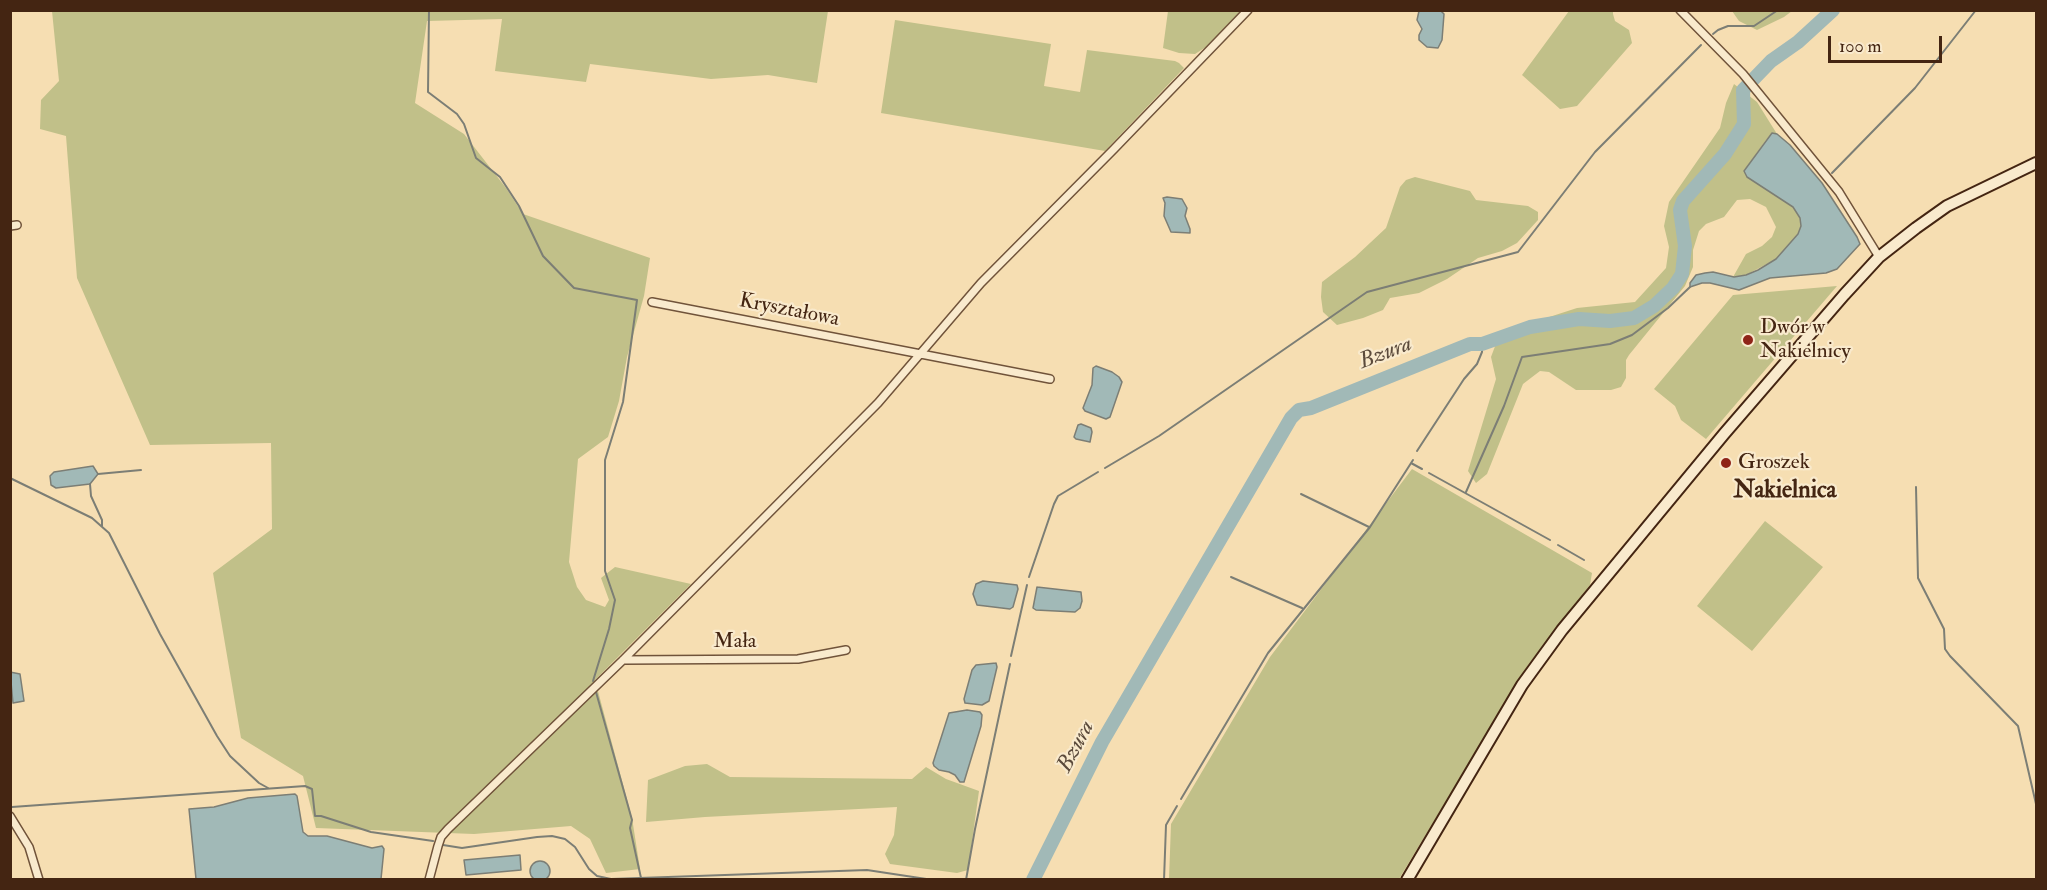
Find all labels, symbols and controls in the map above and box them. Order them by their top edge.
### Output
scale bar [1831,24,1945,62]
text: 100 m [1839,35,1882,58]
street label: Kryształowa [737,289,841,333]
place label: Dwór w Nakielnicy [1760,315,1851,365]
water label: Bzura [1356,332,1416,376]
marker: Dwór w Nakielnicy [1741,333,1755,347]
place label: Groszek [1738,450,1810,476]
marker: Groszek [1719,456,1733,470]
district label: Nakielnica [1734,478,1836,506]
street label: Mała [714,629,756,655]
water label: Bzura [1053,717,1101,777]

